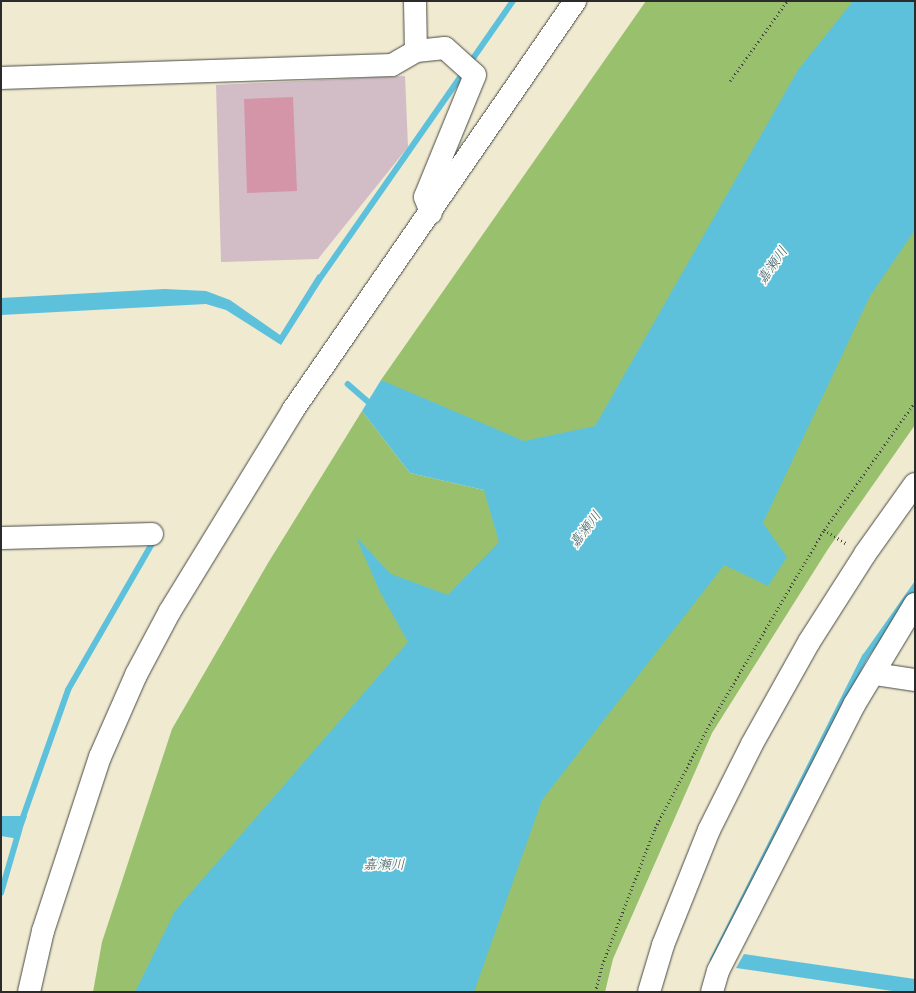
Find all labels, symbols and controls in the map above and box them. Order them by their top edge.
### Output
water label: 嘉瀬川 [753,243,791,287]
water label: 嘉瀬川 [566,507,604,551]
water label: 嘉瀬川 [363,856,405,872]

